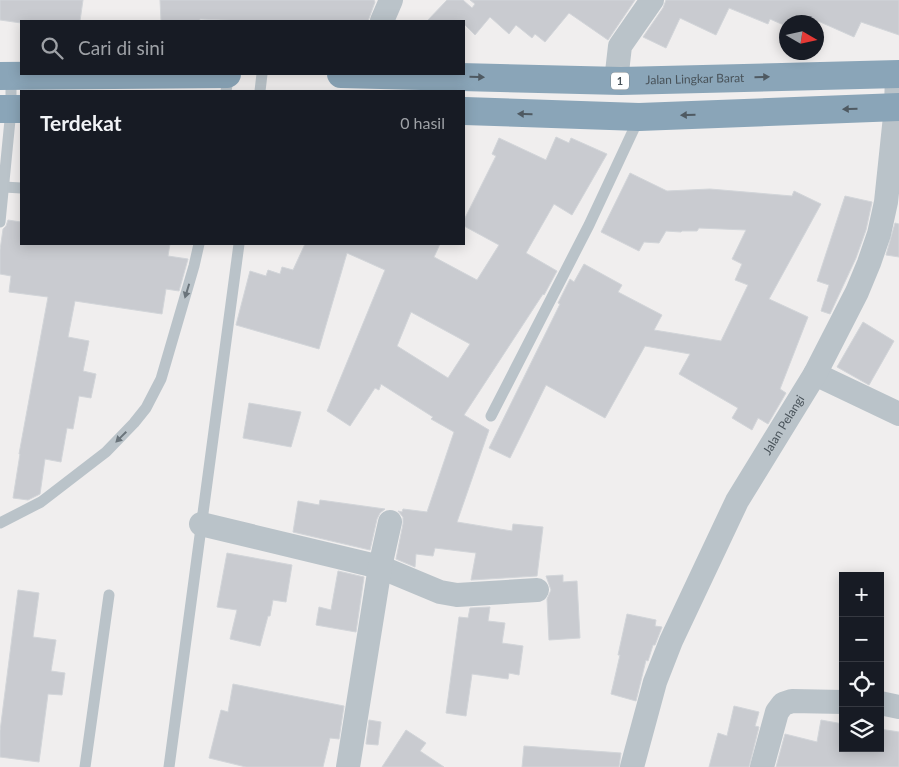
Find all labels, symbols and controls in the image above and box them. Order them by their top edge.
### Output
north arrow [779,15,824,60]
search box [20,20,465,75]
icon: search [38,34,66,62]
text: Cari di sini [78,36,165,59]
street label: Jalan Lingkar Barat [645,70,745,87]
road number: 1 [611,72,629,90]
one-way arrow [470,73,486,81]
one-way arrow [755,73,771,81]
one-way arrow [842,105,858,113]
text: Terdekat [40,110,122,135]
one-way arrow [517,110,533,118]
one-way arrow [680,111,696,119]
text: 0 hasil [400,113,445,132]
one-way arrow [182,284,190,299]
street label: Jalan Pelangi [759,392,807,457]
one-way arrow [115,430,127,442]
map controls [839,572,884,752]
button: + [839,572,884,617]
button: − [839,617,884,662]
button: locate [839,662,884,707]
button: layers [839,707,884,752]

